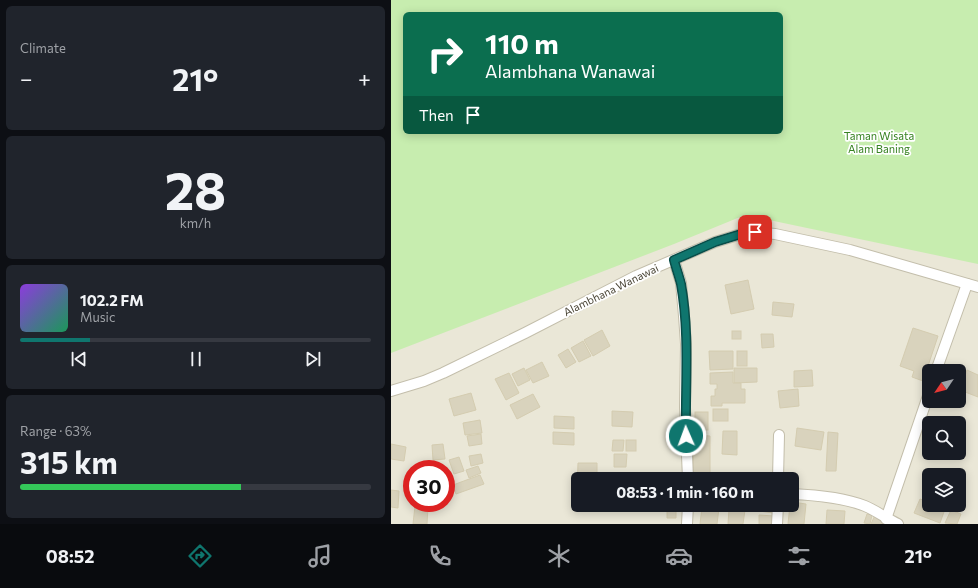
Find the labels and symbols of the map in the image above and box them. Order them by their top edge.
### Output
park label: Taman Wisata Alam Baning [844,129,914,155]
pin [738,215,772,249]
street label: Alambhana Wanawai [561,261,661,318]
north arrow [922,364,966,408]
position arrow [665,415,707,457]
speed limit sign: 30 [403,460,455,512]

